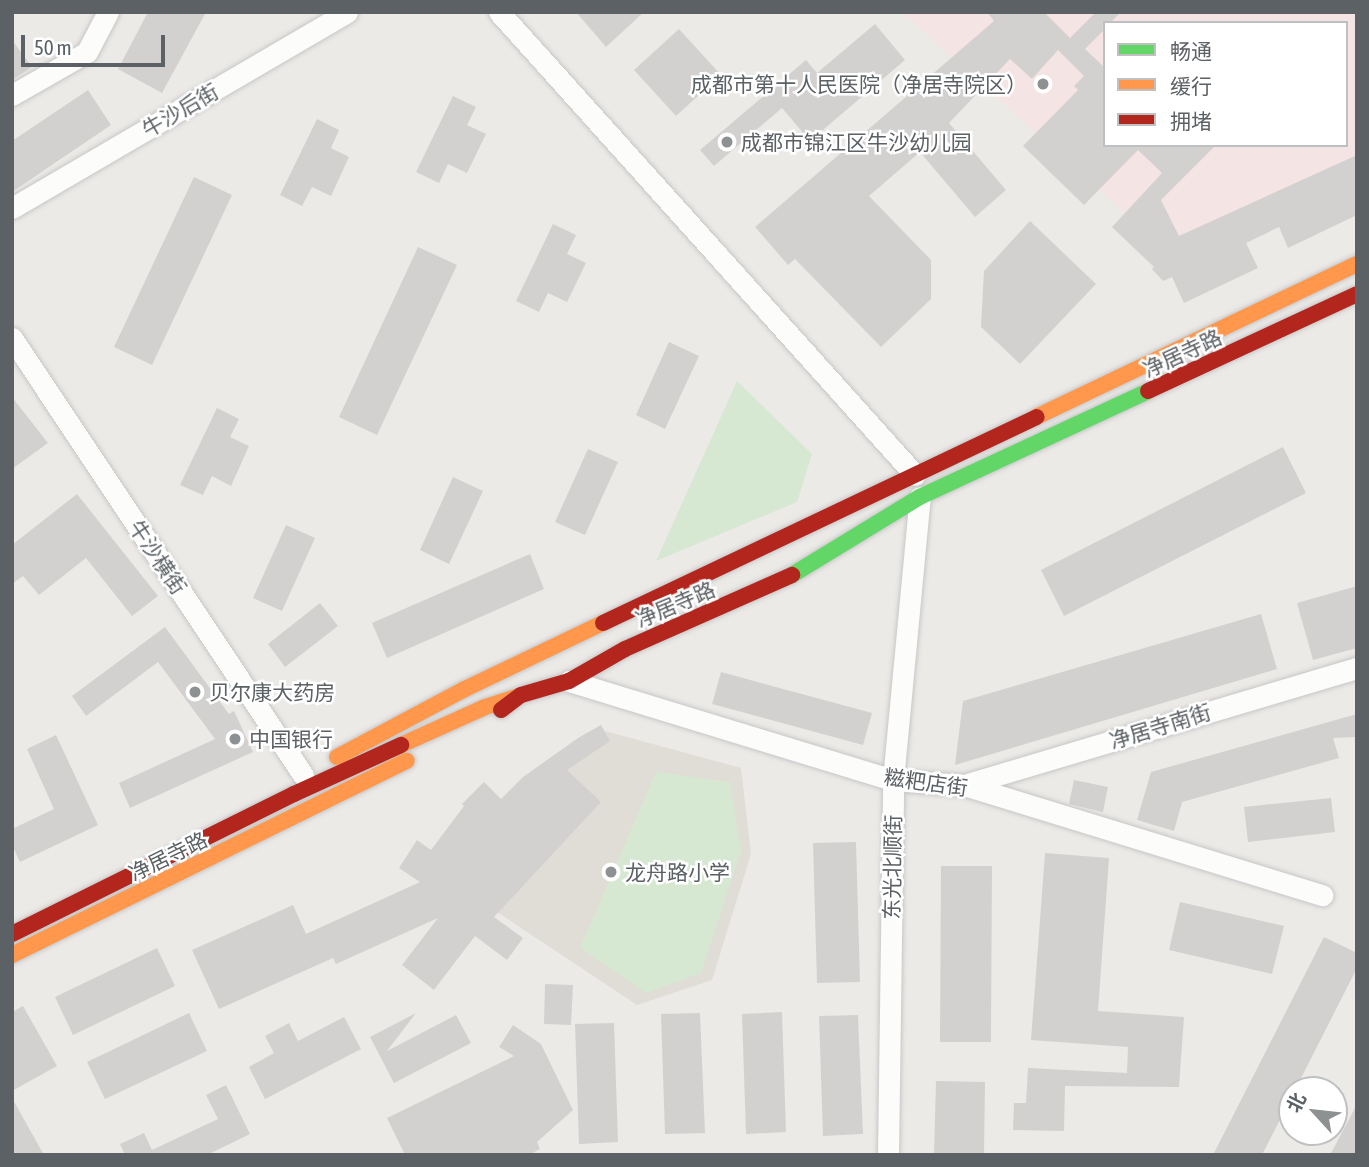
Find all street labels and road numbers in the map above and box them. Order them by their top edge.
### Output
street label: 牛沙后街 [137,78,223,142]
street label: 净居寺路 [1139,324,1225,382]
street label: 牛沙横街 [124,515,192,599]
street label: 净居寺路 [631,576,719,632]
street label: 净居寺南街 [1106,699,1214,753]
street label: 糍粑店街 [883,764,969,800]
street label: 东光北顺街 [878,814,906,920]
street label: 净居寺路 [125,826,211,886]

